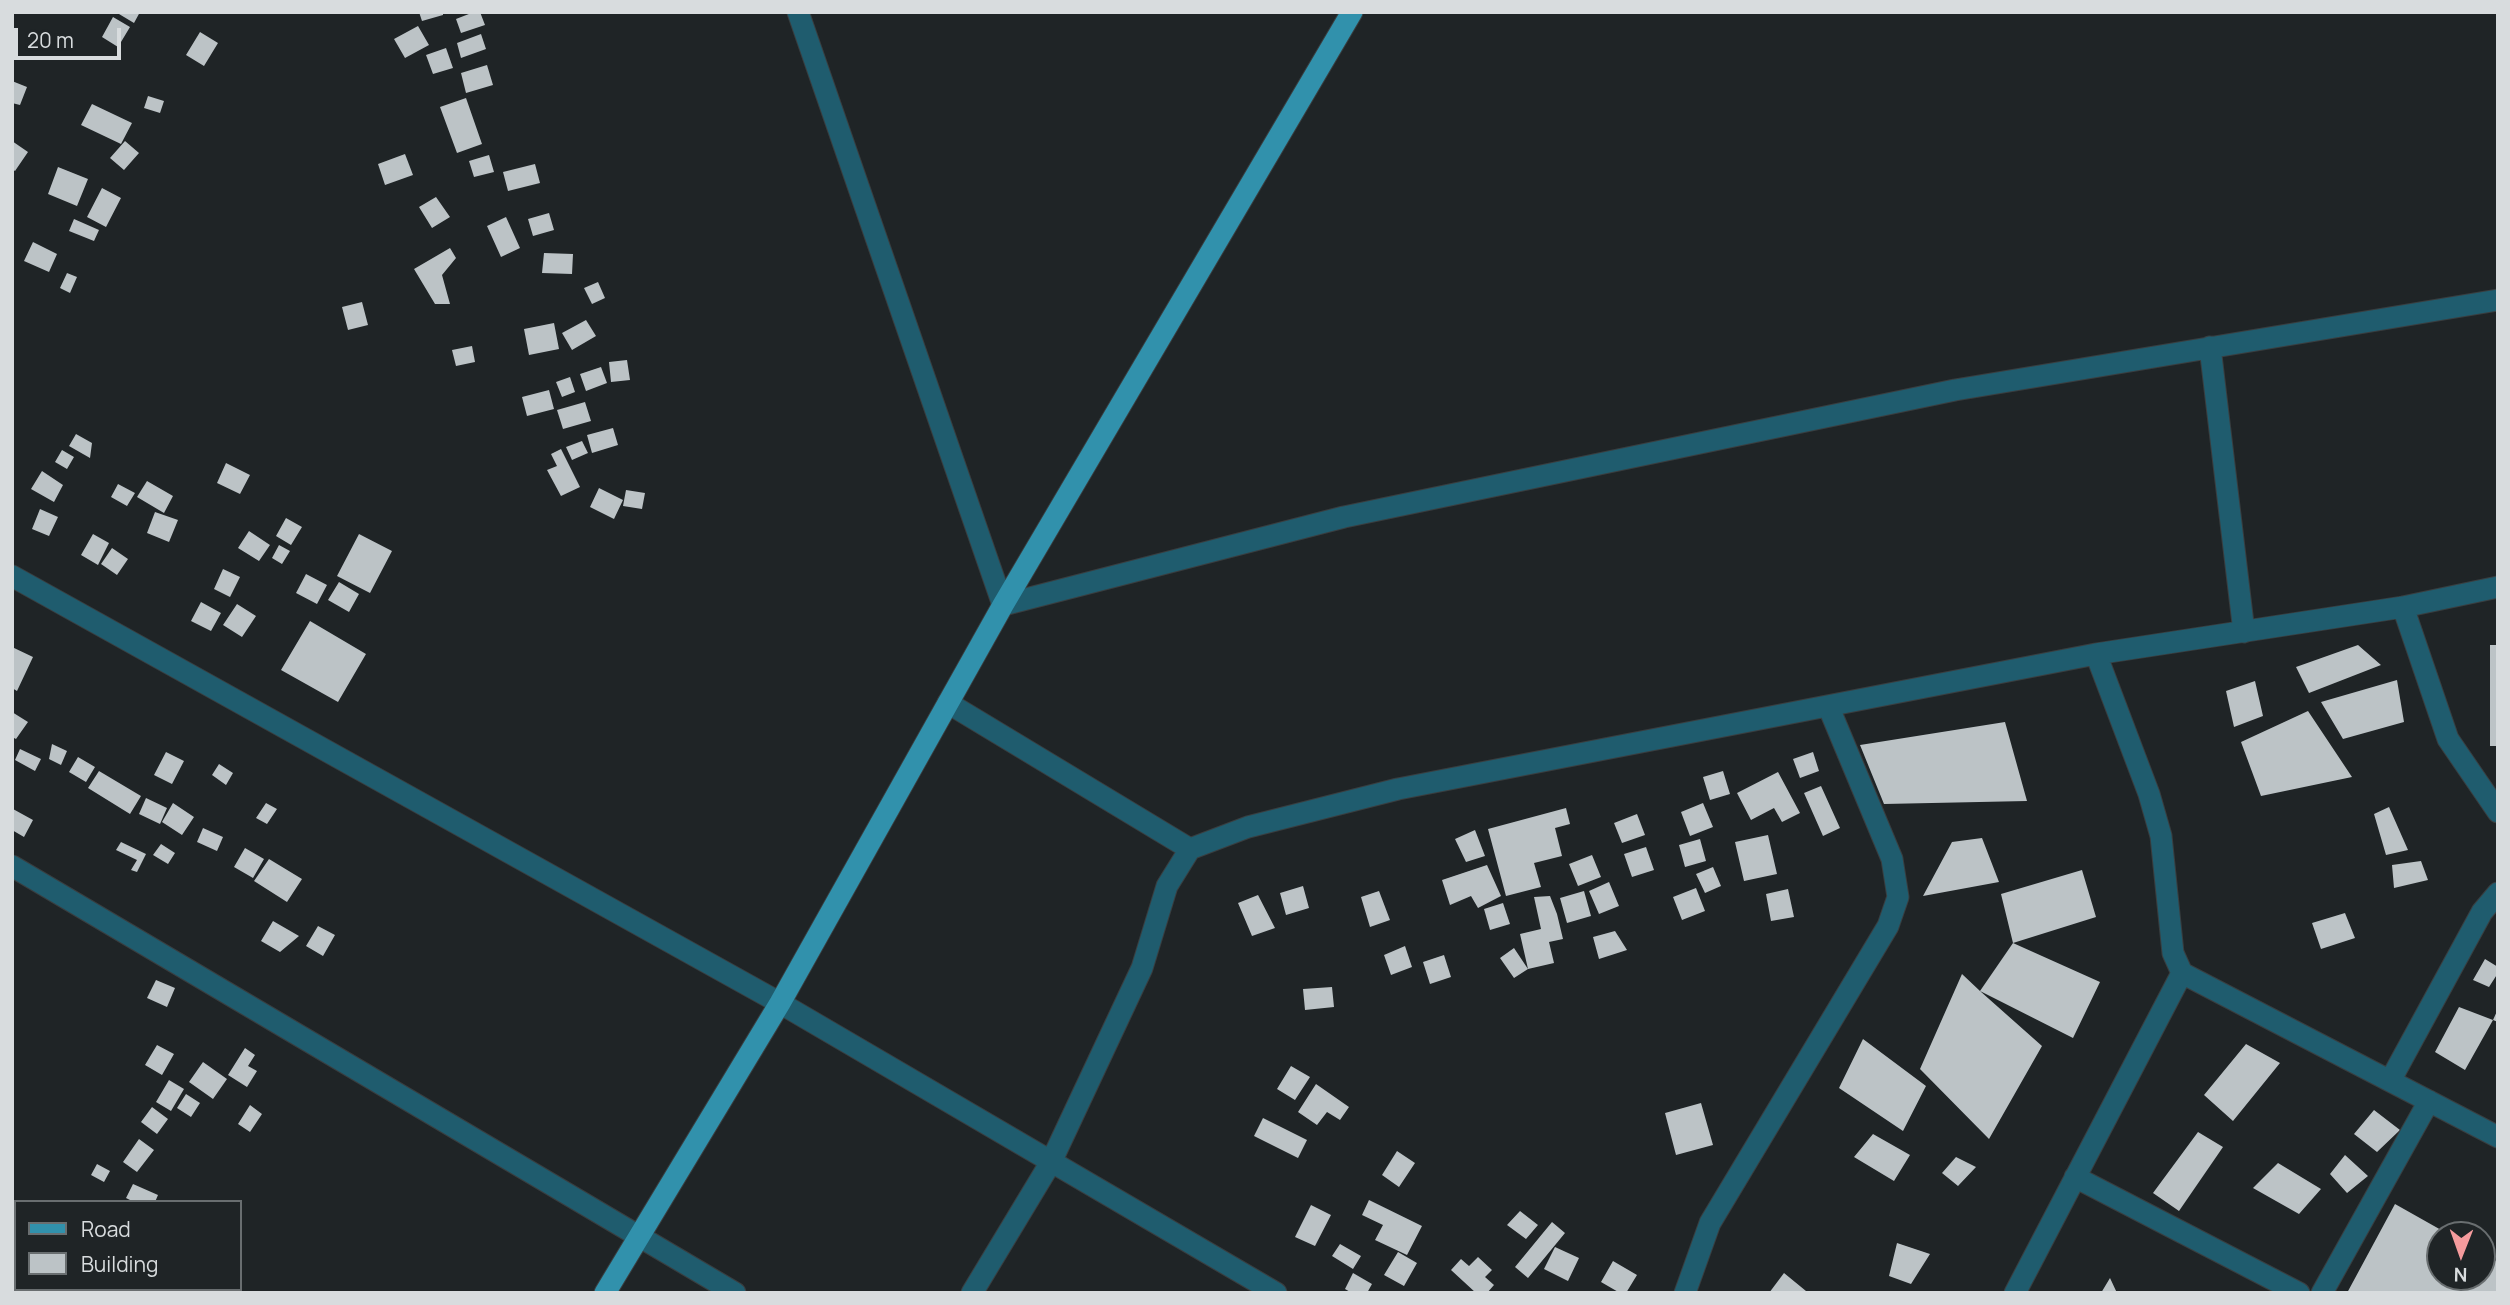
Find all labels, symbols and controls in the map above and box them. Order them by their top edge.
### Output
scale bar [18,14,124,58]
text: 20 m [27,26,74,54]
legend [14,1200,242,1291]
text: Road [81,1215,131,1243]
north arrow [2426,1221,2496,1291]
text: Building [81,1250,158,1278]
text: N [2454,1262,2468,1288]

